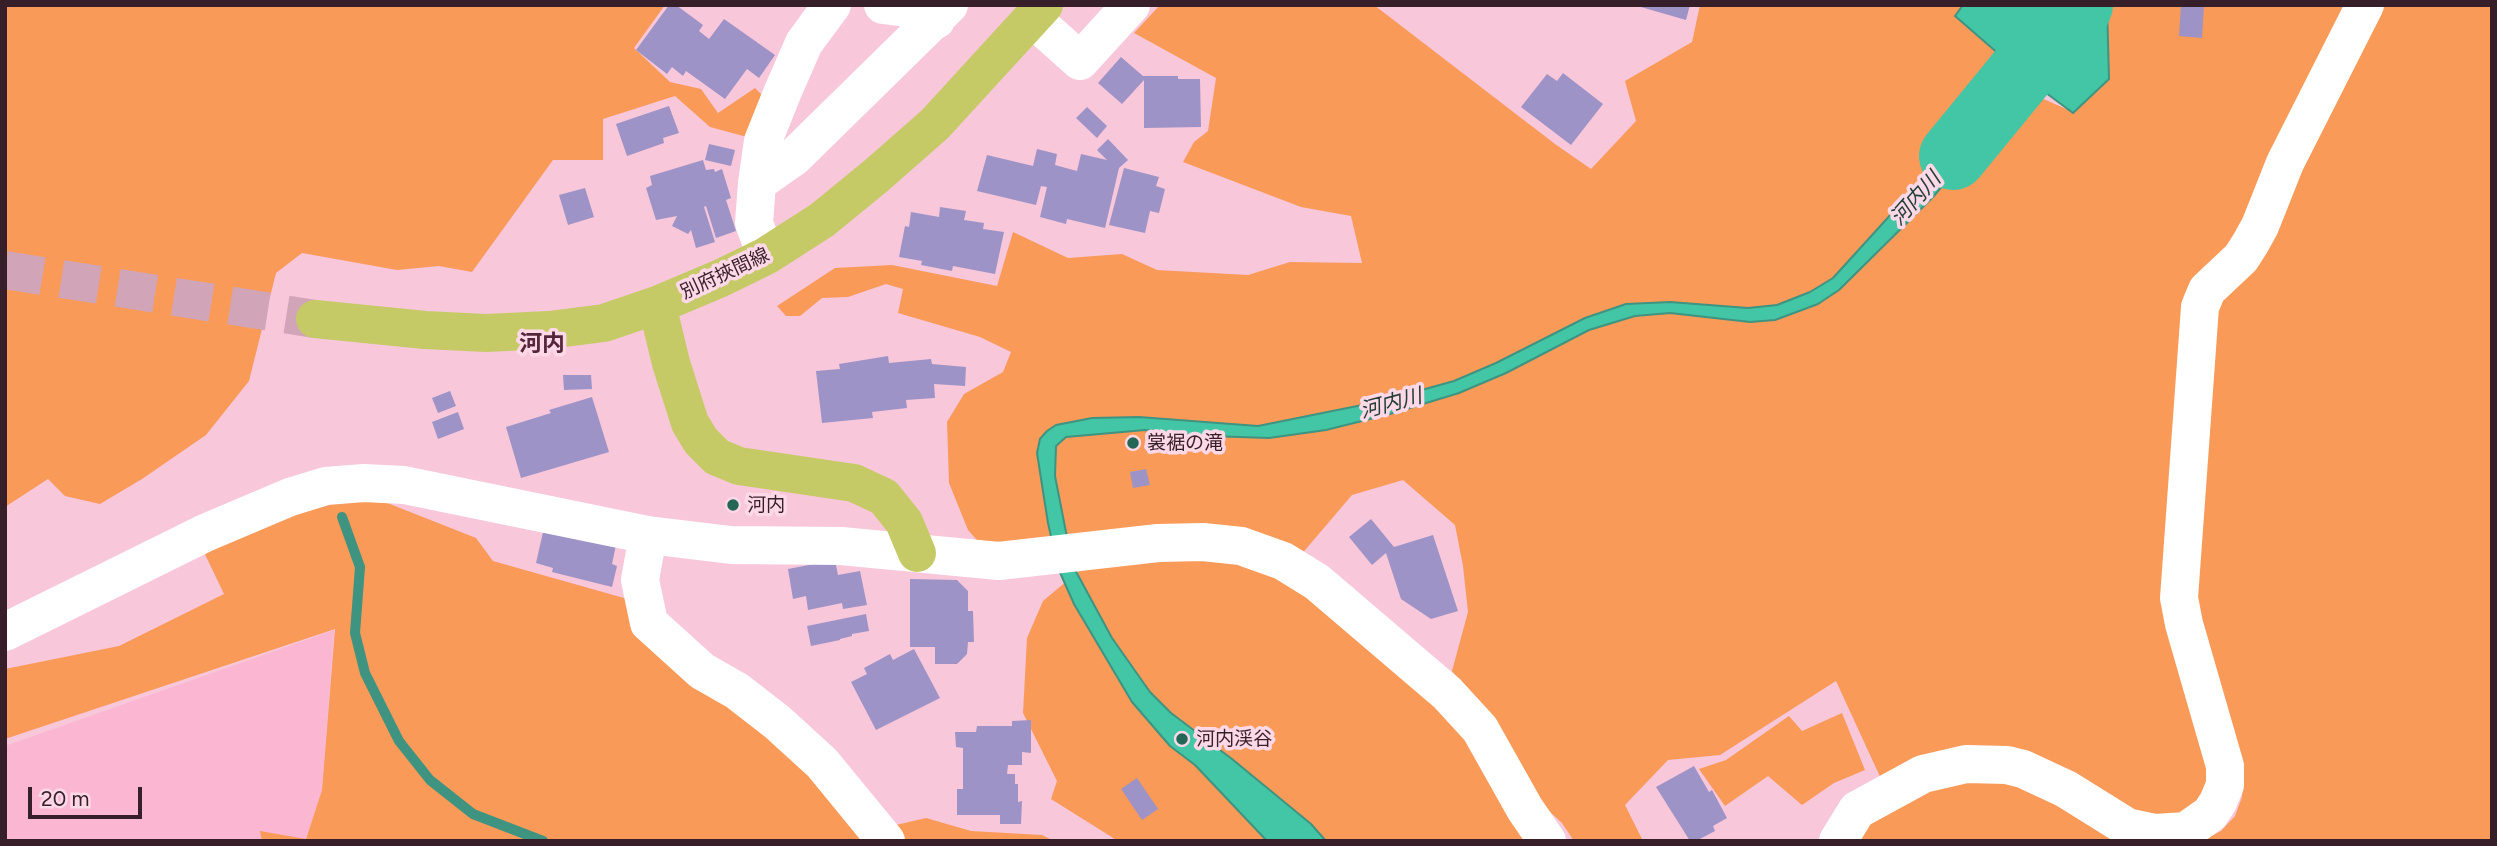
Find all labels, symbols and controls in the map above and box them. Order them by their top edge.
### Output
water label: 河内川 [1886,167,1946,231]
street label: 別府挾間線 [677,244,773,304]
district label: 河内 [519,330,565,358]
water label: 河内川 [1357,384,1425,424]
place label: 裳裾の滝 [1147,432,1223,454]
marker: 裳裾の滝 [1125,435,1141,451]
place label: 河内 [747,494,785,516]
marker: 河内 [725,497,741,513]
place label: 河内渓谷 [1196,728,1272,750]
marker: 河内渓谷 [1174,731,1190,747]
scale bar [32,772,145,816]
text: 20 m [41,786,89,811]

